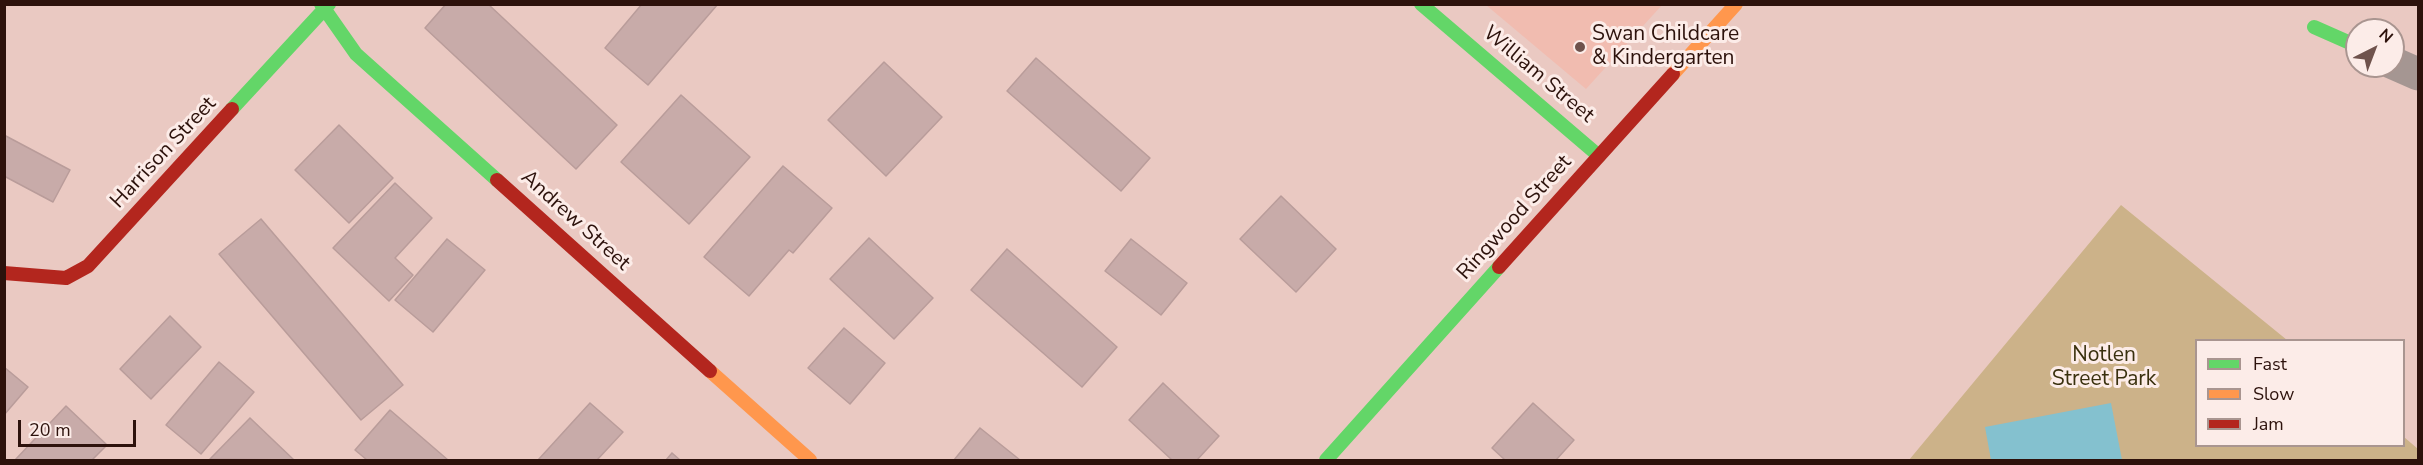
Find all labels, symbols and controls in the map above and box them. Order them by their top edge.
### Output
north arrow [2345,18,2405,78]
street label: William Street [1477,21,1599,129]
place label: Swan Childcare & Kindergarten [1592,22,1739,72]
text: N [2374,24,2398,48]
marker: Swan Childcare & Kindergarten [1573,40,1587,54]
street label: Harrison Street [106,92,222,214]
street label: Ringwood Street [1452,151,1578,285]
street label: Andrew Street [515,165,635,277]
legend [2195,339,2405,447]
park label: Notlen Street Park [2052,343,2156,393]
text: Fast [2253,352,2287,376]
text: Slow [2253,382,2294,406]
scale bar [21,408,140,446]
text: Jam [2253,412,2284,436]
text: 20 m [29,418,71,442]

